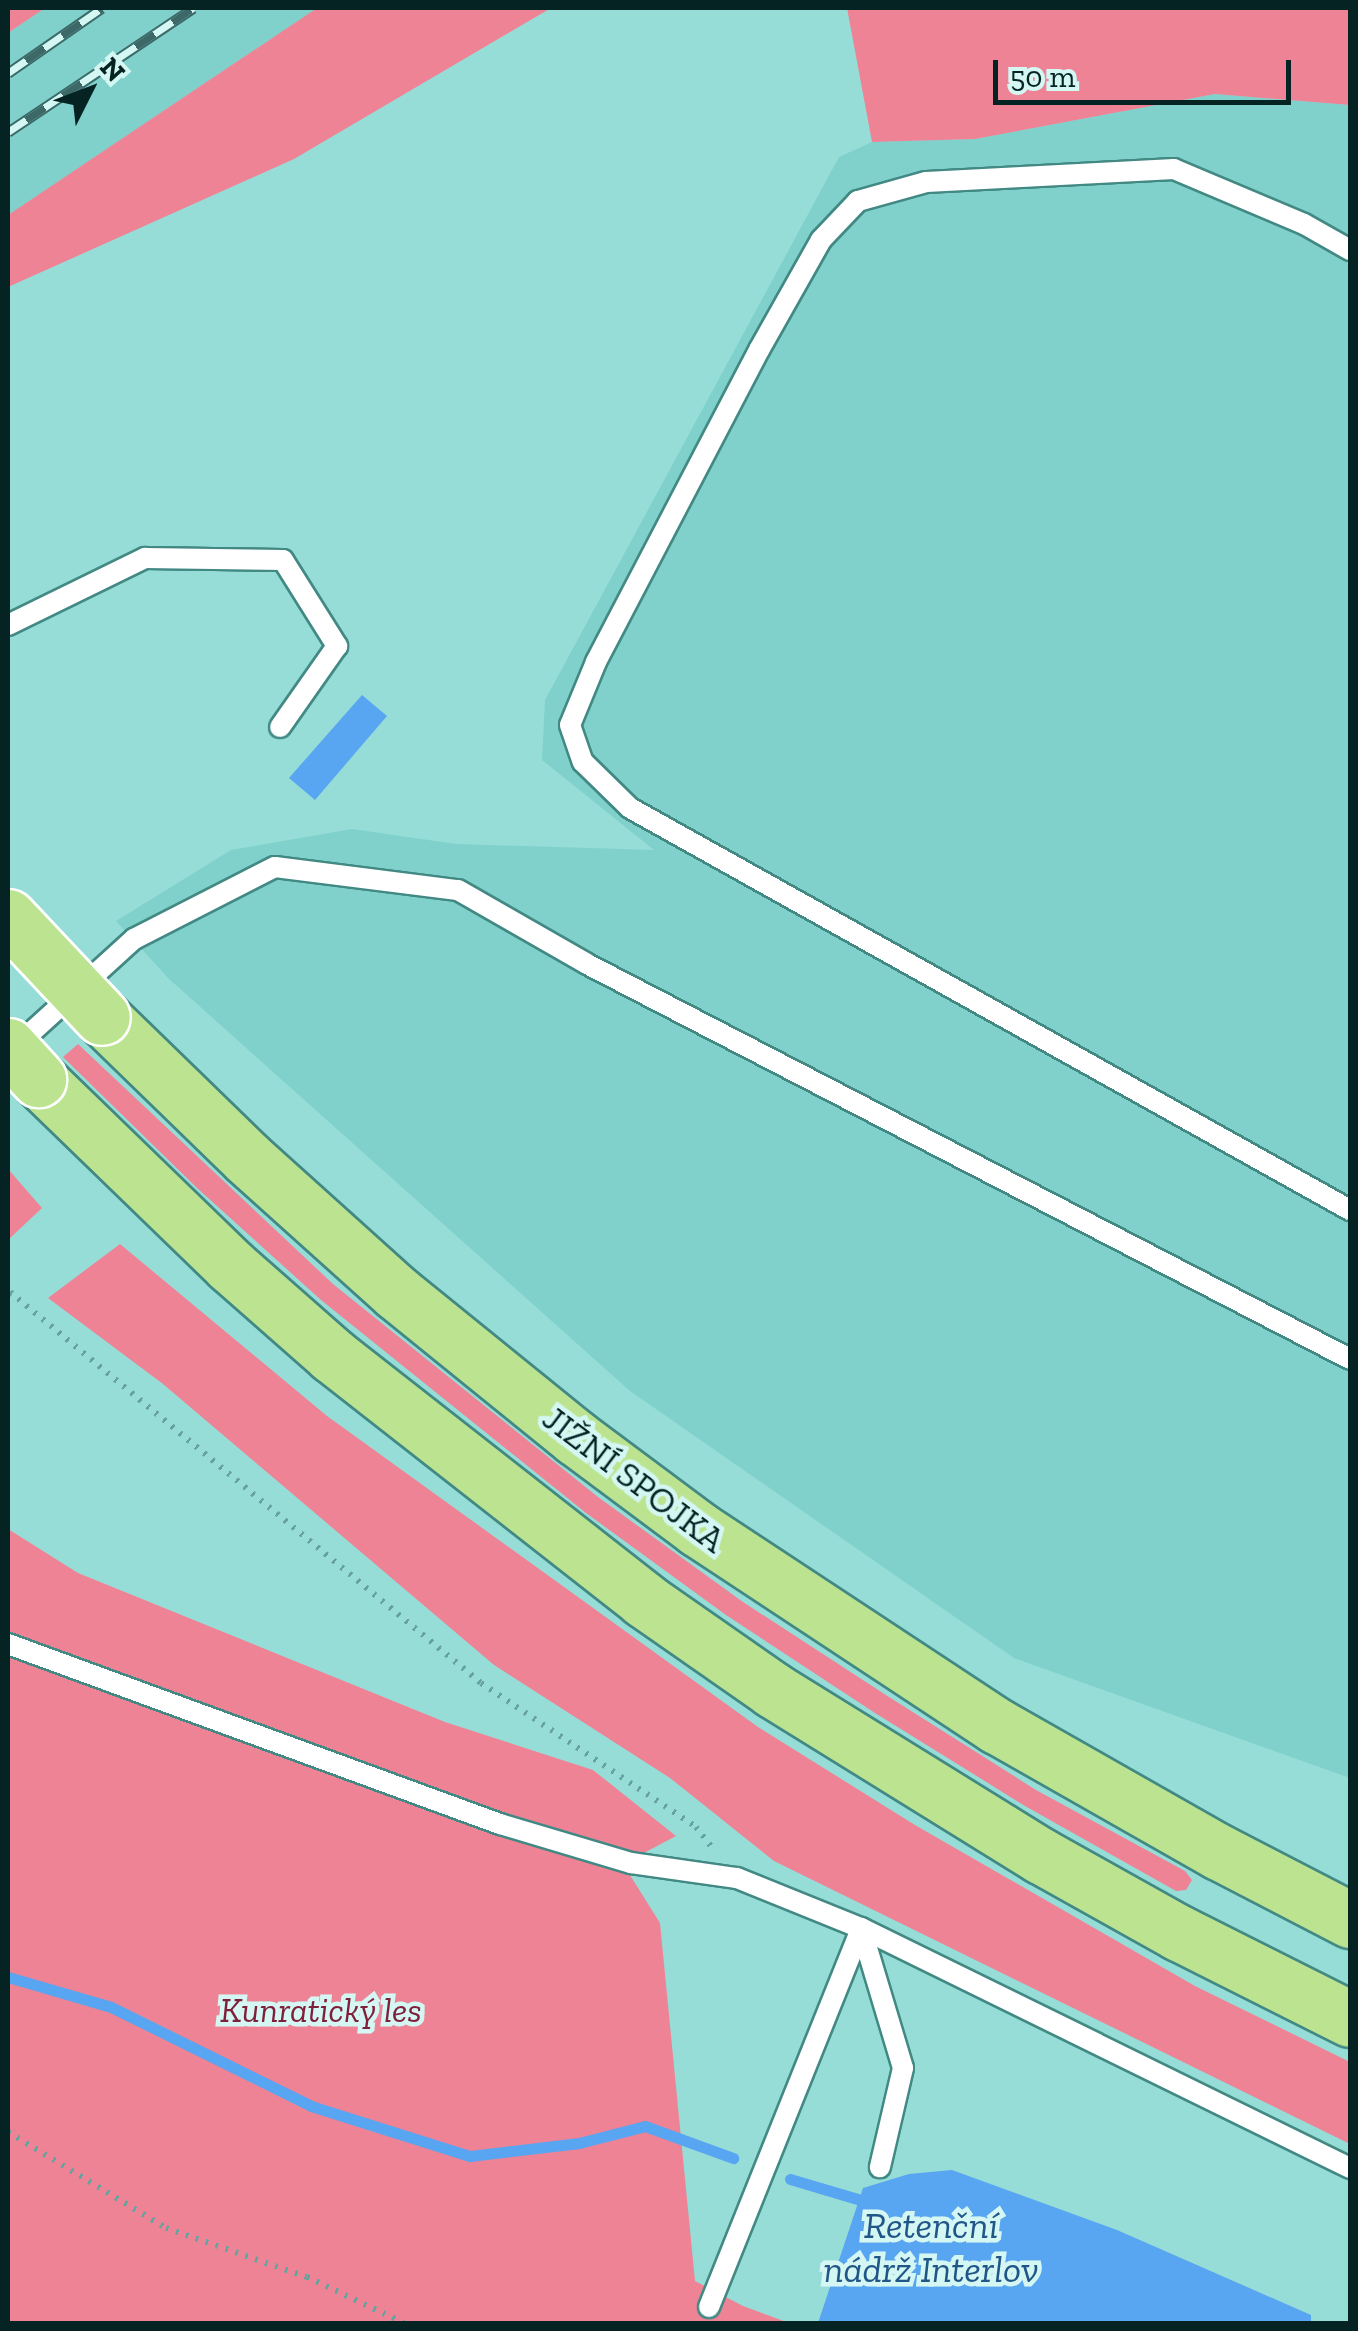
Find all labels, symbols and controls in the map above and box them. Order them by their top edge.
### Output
north arrow [40,40,140,140]
scale bar [998,40,1296,102]
text: N [93,51,132,89]
text: 50 m [1010,59,1075,95]
street label: JIŽNÍ SPOJKA [535,1397,733,1561]
park label: Kunratický les [220,1989,422,2031]
water label: Retenční nádrž Interlov [824,2203,1038,2292]

